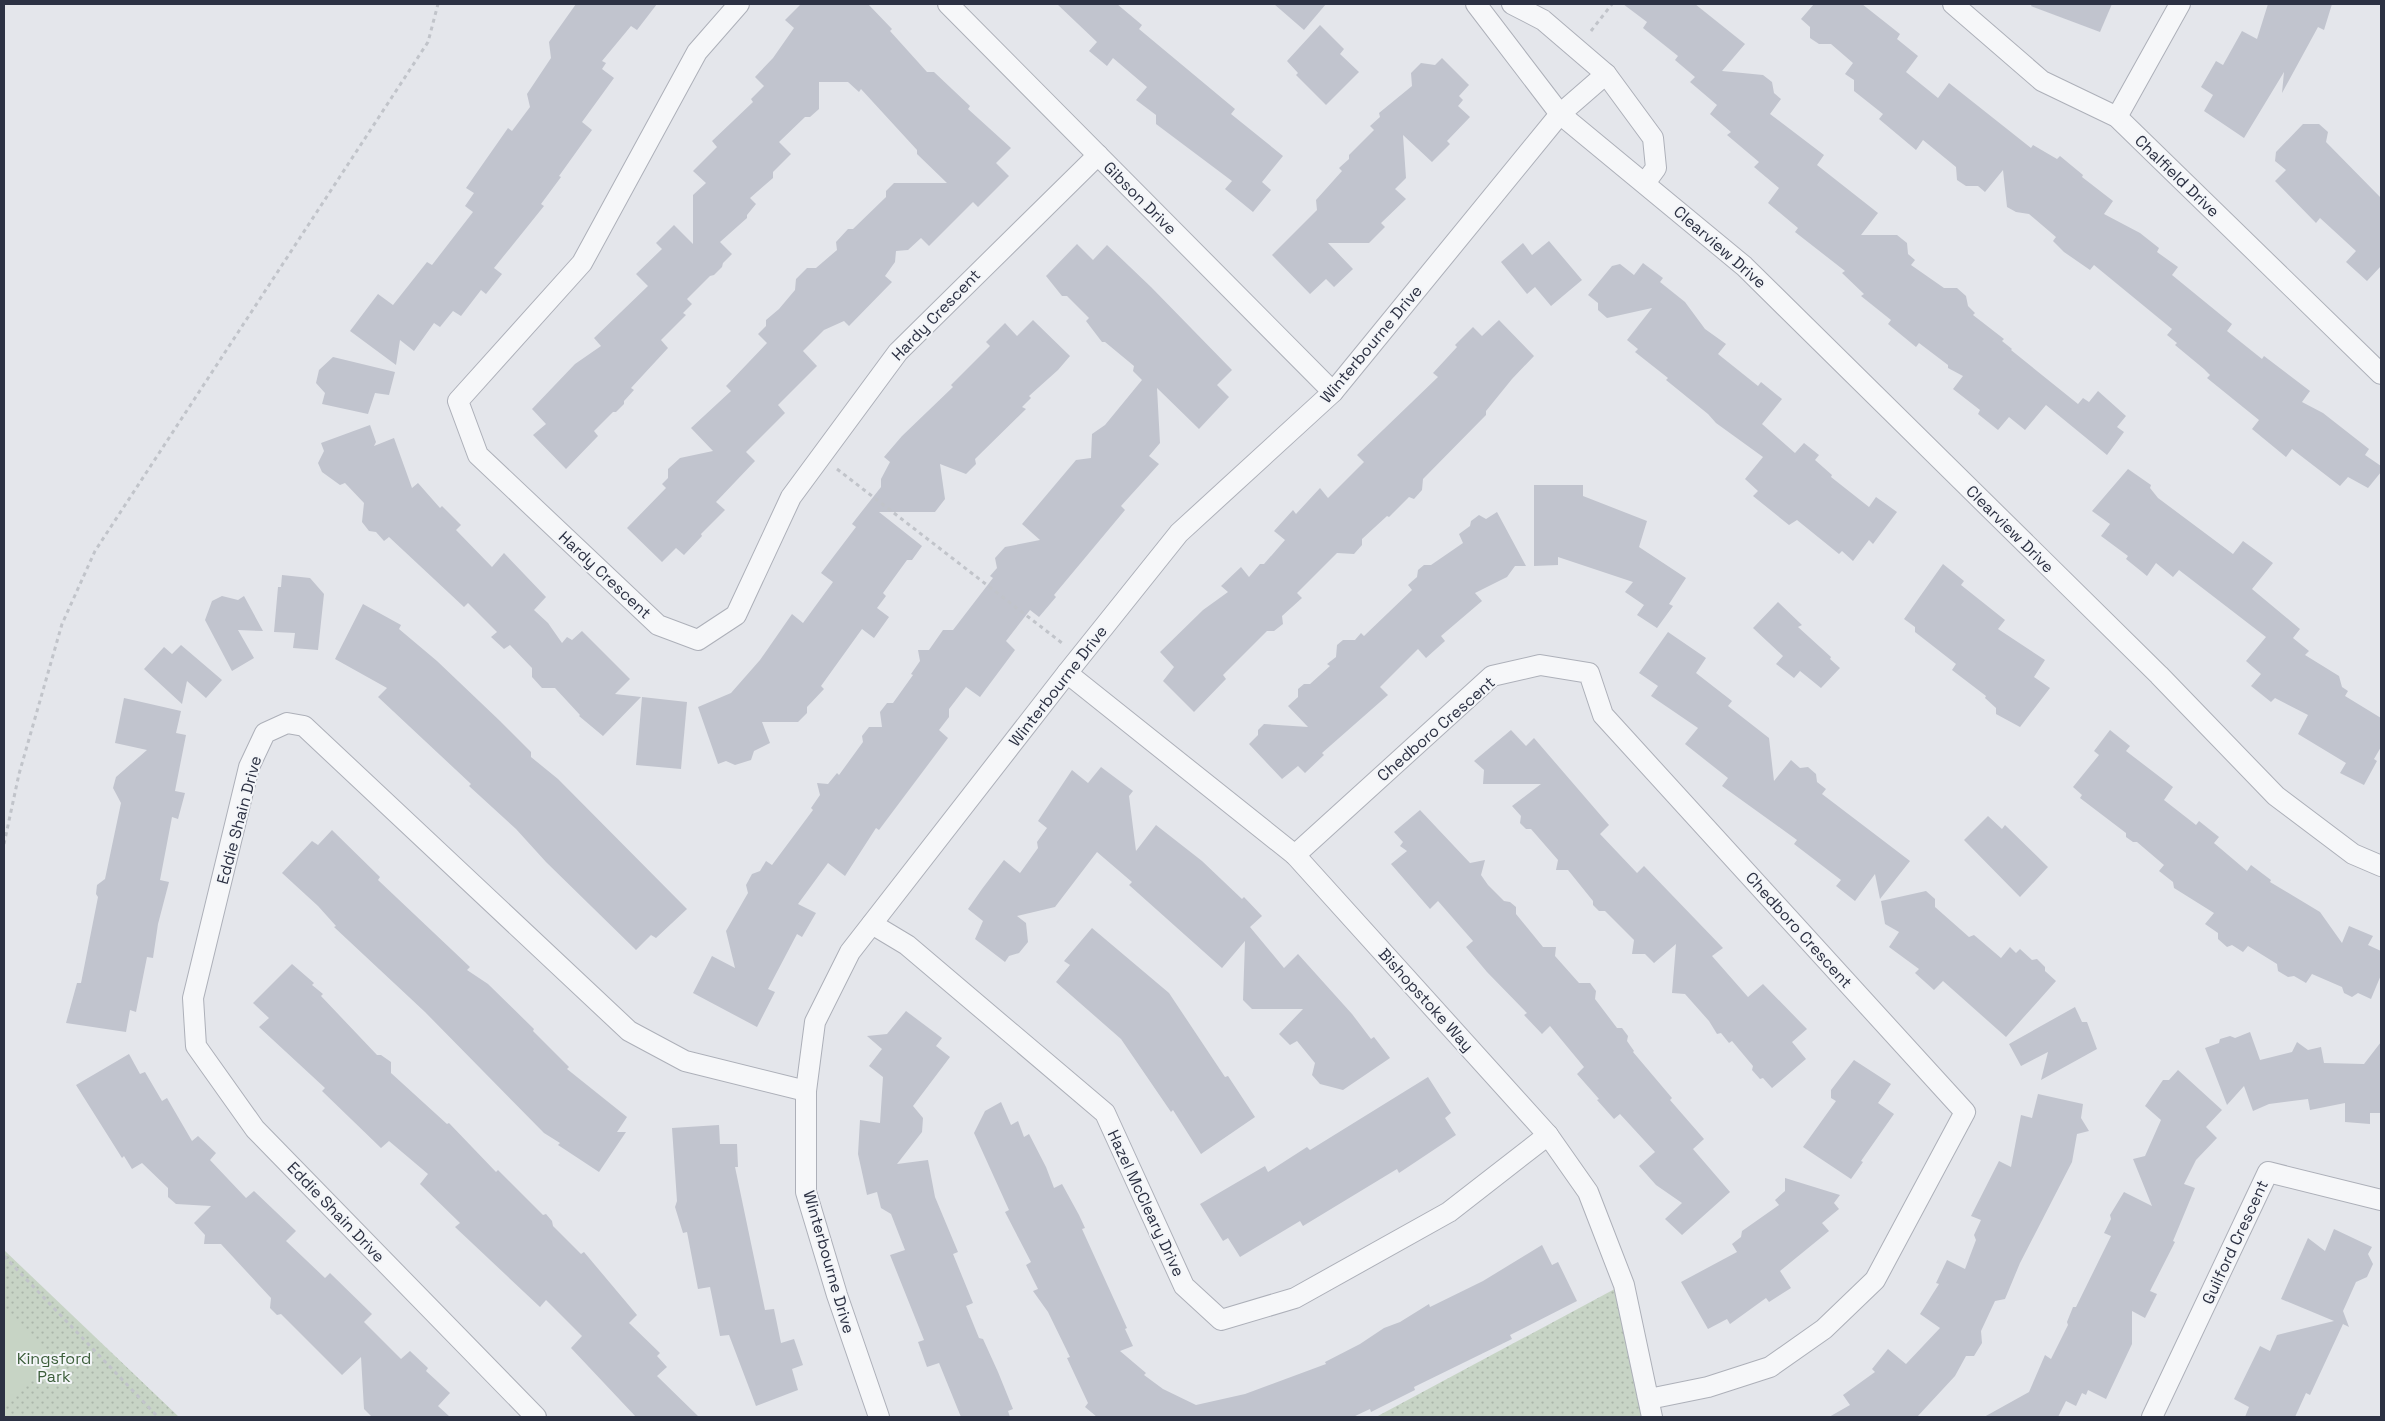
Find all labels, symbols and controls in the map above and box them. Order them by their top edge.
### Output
street label: Chalfield Drive [2130,130,2224,222]
street label: Gibson Drive [1099,157,1181,239]
street label: Clearview Drive [1669,201,1771,293]
street label: Hardy Crescent [887,265,985,365]
street label: Winterbourne Drive [1315,281,1427,407]
street label: Clearview Drive [1962,481,2058,577]
street label: Hardy Crescent [554,527,656,623]
street label: Winterbourne Drive [1004,621,1112,751]
street label: Chedboro Crescent [1373,672,1499,786]
street label: Eddie Shain Drive [212,753,266,887]
street label: Chedboro Crescent [1741,867,1857,993]
street label: Bishopstoke Way [1374,944,1478,1056]
street label: Hazel McCleary Drive [1103,1126,1189,1280]
street label: Eddie Shain Drive [283,1157,389,1267]
street label: Guilford Crescent [2197,1176,2273,1308]
street label: Winterbourne Drive [799,1188,859,1336]
park label: Kingsford Park [17,1348,91,1387]

